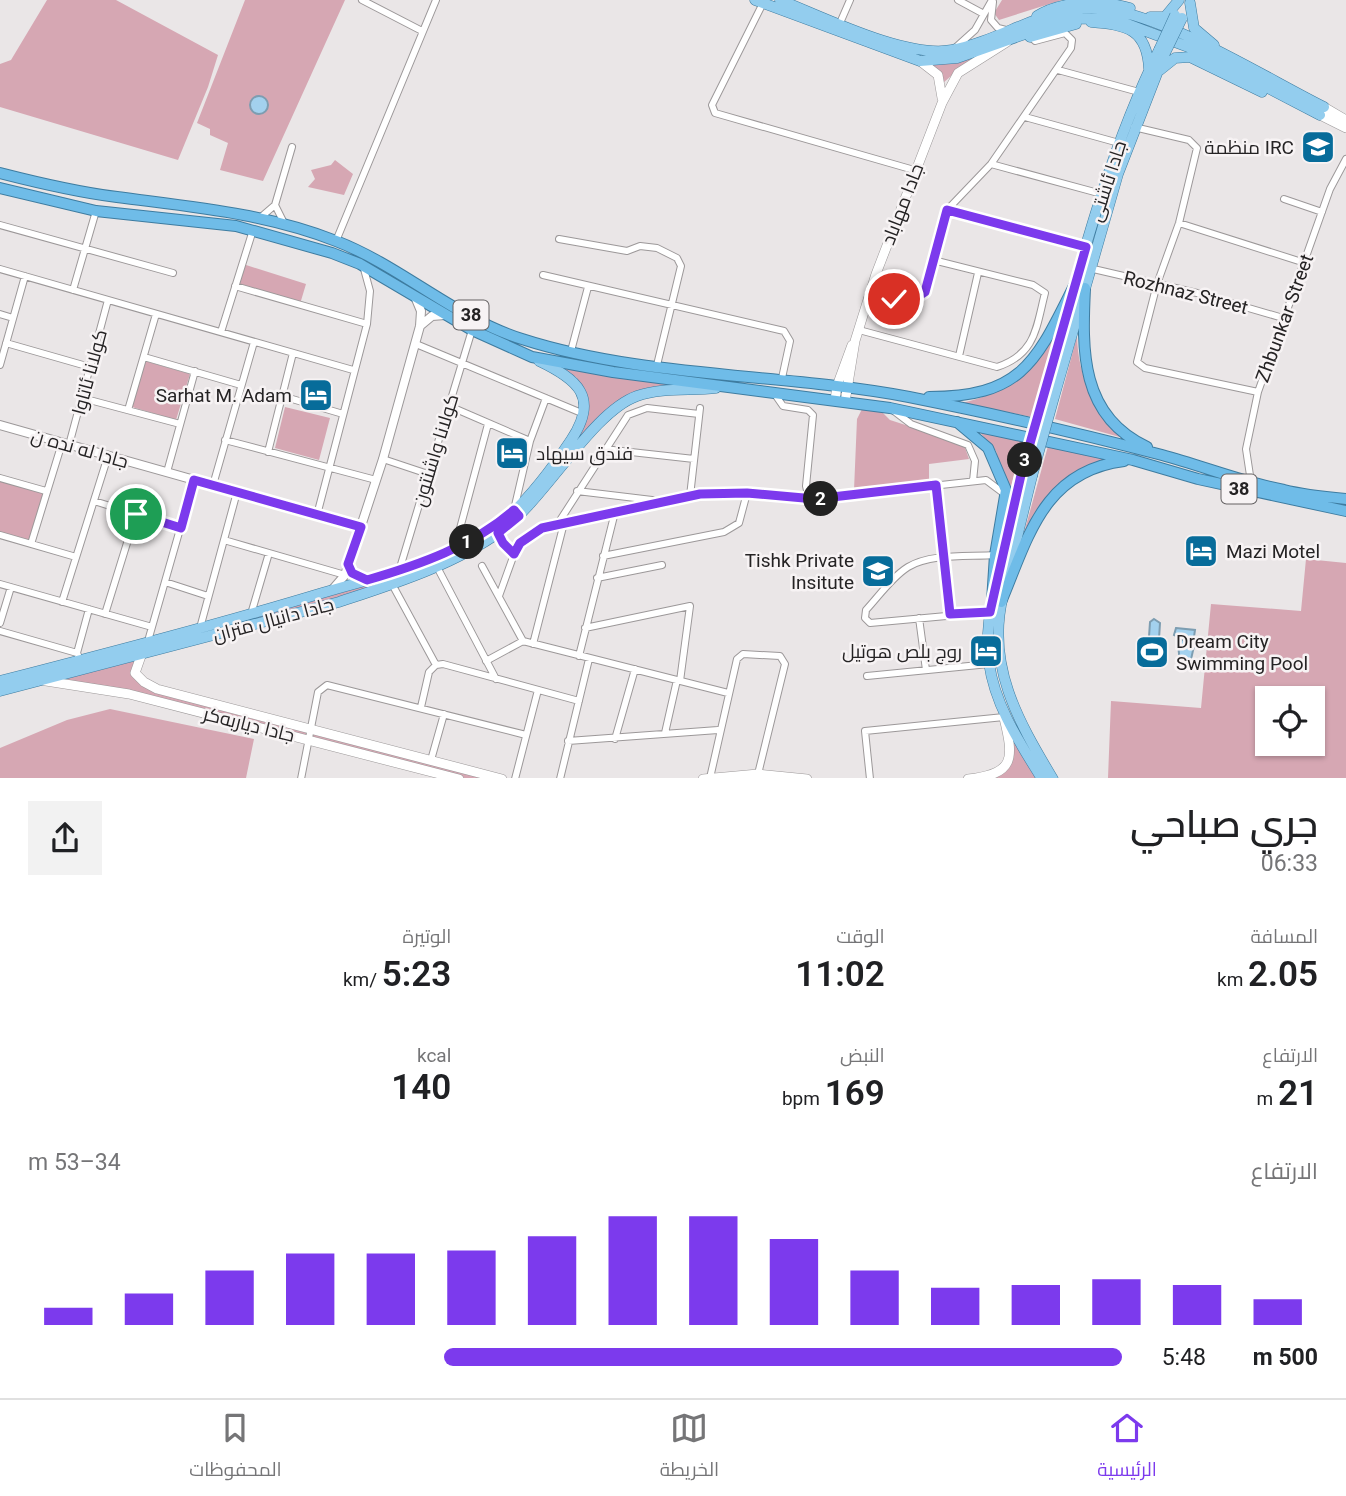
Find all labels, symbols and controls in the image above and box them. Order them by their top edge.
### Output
school or university icon: منظمة IRC [1299,128,1337,166]
place label: منظمة IRC [1204,136,1294,159]
street label: جادا ئاشتی [1084,138,1131,225]
street label: جادا مهاباد [876,160,928,248]
street label: Zhbunkar Street [1251,251,1318,385]
street label: Rozhnaz Street [1121,266,1250,319]
pin [864,269,924,329]
icon: check [875,280,913,318]
road number: 38 [454,300,489,330]
street label: كولانا ئاتاوا [67,327,112,417]
hotel icon: Sarhat M. Adam [297,376,335,414]
place label: Sarhat M. Adam [156,384,292,407]
street label: كولانا واشنتون [407,391,464,509]
street label: جادا له نده ن [29,424,131,473]
hotel icon: فندق سيهاد [493,434,531,472]
place label: فندق سيهاد [536,442,633,466]
pin: 3 [1007,442,1042,477]
text: 3 [1019,448,1030,471]
road number: 38 [1222,475,1256,504]
pin: 2 [804,482,838,516]
pin [106,484,166,544]
text: 2 [815,487,826,510]
icon: arrive [117,495,155,533]
pin: 1 [449,524,484,560]
text: 1 [461,530,472,553]
hotel icon: Mazi Motel [1182,532,1220,570]
place label: Mazi Motel [1226,540,1320,563]
place label: Tishk Private Insitute [745,549,854,594]
school or university icon: Tishk Private Insitute [859,552,897,590]
street label: جادا دانيال متران [210,592,336,647]
place label: Dream City Swimming Pool [1176,630,1308,675]
hotel icon: روج بلص هوتيل [967,632,1005,670]
sports icon: Dream City Swimming Pool [1133,633,1171,671]
place label: روج بلص هوتيل [842,640,962,665]
map controls [1255,686,1325,756]
button: locate [1255,686,1325,756]
street label: جادا دیاربه‌كر [200,702,297,747]
button: share [28,801,102,875]
text: جري صباحي [1130,802,1318,846]
text: 06:33 [1261,850,1318,877]
text: الوتيرة [403,925,451,948]
text: الوقت [836,925,885,948]
text: المسافة [1250,925,1318,948]
text: 5:23 [382,954,451,995]
text: 11:02 [795,954,885,995]
text: 2.05 [1248,954,1318,995]
text: /km [343,968,382,991]
text: km [1217,968,1248,991]
text: kcal [417,1044,451,1067]
text: النبض [840,1044,885,1067]
text: الارتفاع [1262,1044,1318,1067]
text: 140 [391,1067,451,1108]
text: 169 [825,1073,885,1114]
text: 21 [1278,1073,1318,1114]
text: bpm [782,1087,825,1110]
text: m [1257,1087,1278,1110]
text: 34–53 m [28,1149,121,1176]
text: الارتفاع [1251,1158,1318,1185]
text: 5:48 [1162,1344,1206,1371]
text: 500 m [1253,1344,1318,1371]
tab: المحفوظات [189,1409,282,1487]
tab: الخريطة [660,1409,719,1487]
tab: الرئيسية [1097,1409,1157,1487]

